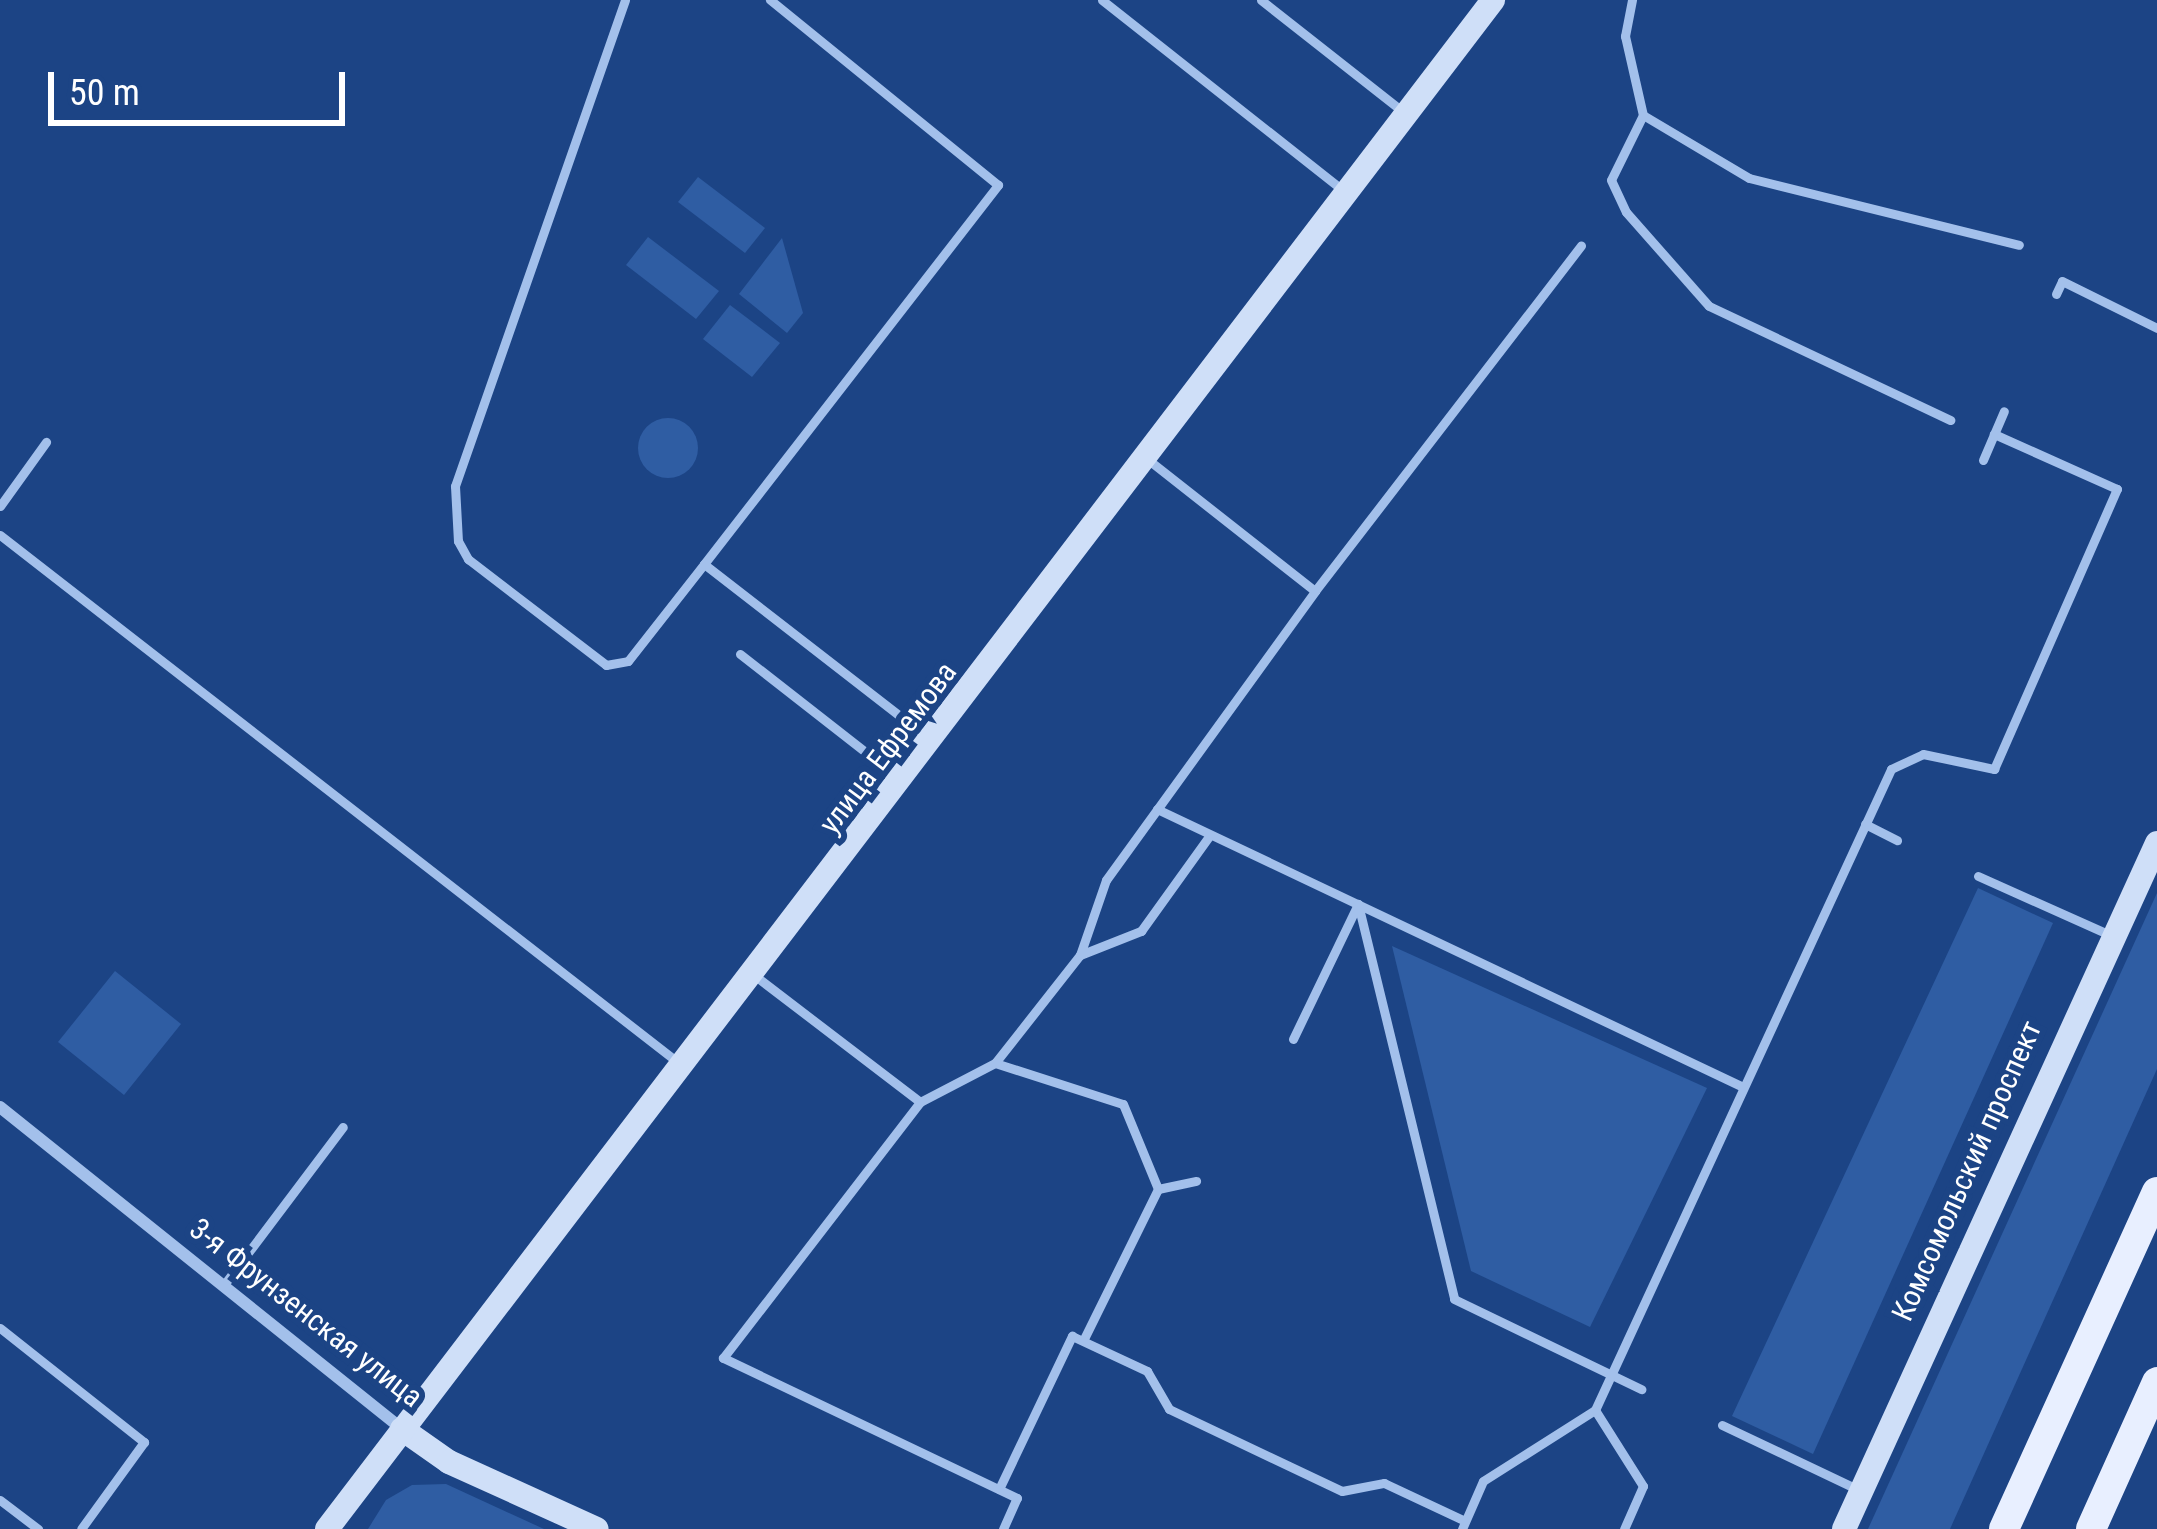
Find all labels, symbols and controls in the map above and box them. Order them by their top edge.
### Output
scale bar [54,48,351,122]
text: 50 m [69,72,140,114]
street label: улица Ефремова [812,655,964,841]
street label: Комсомольский проспект [1884,1015,2050,1327]
street label: 3-я Фрунзенская улица [182,1211,430,1415]

